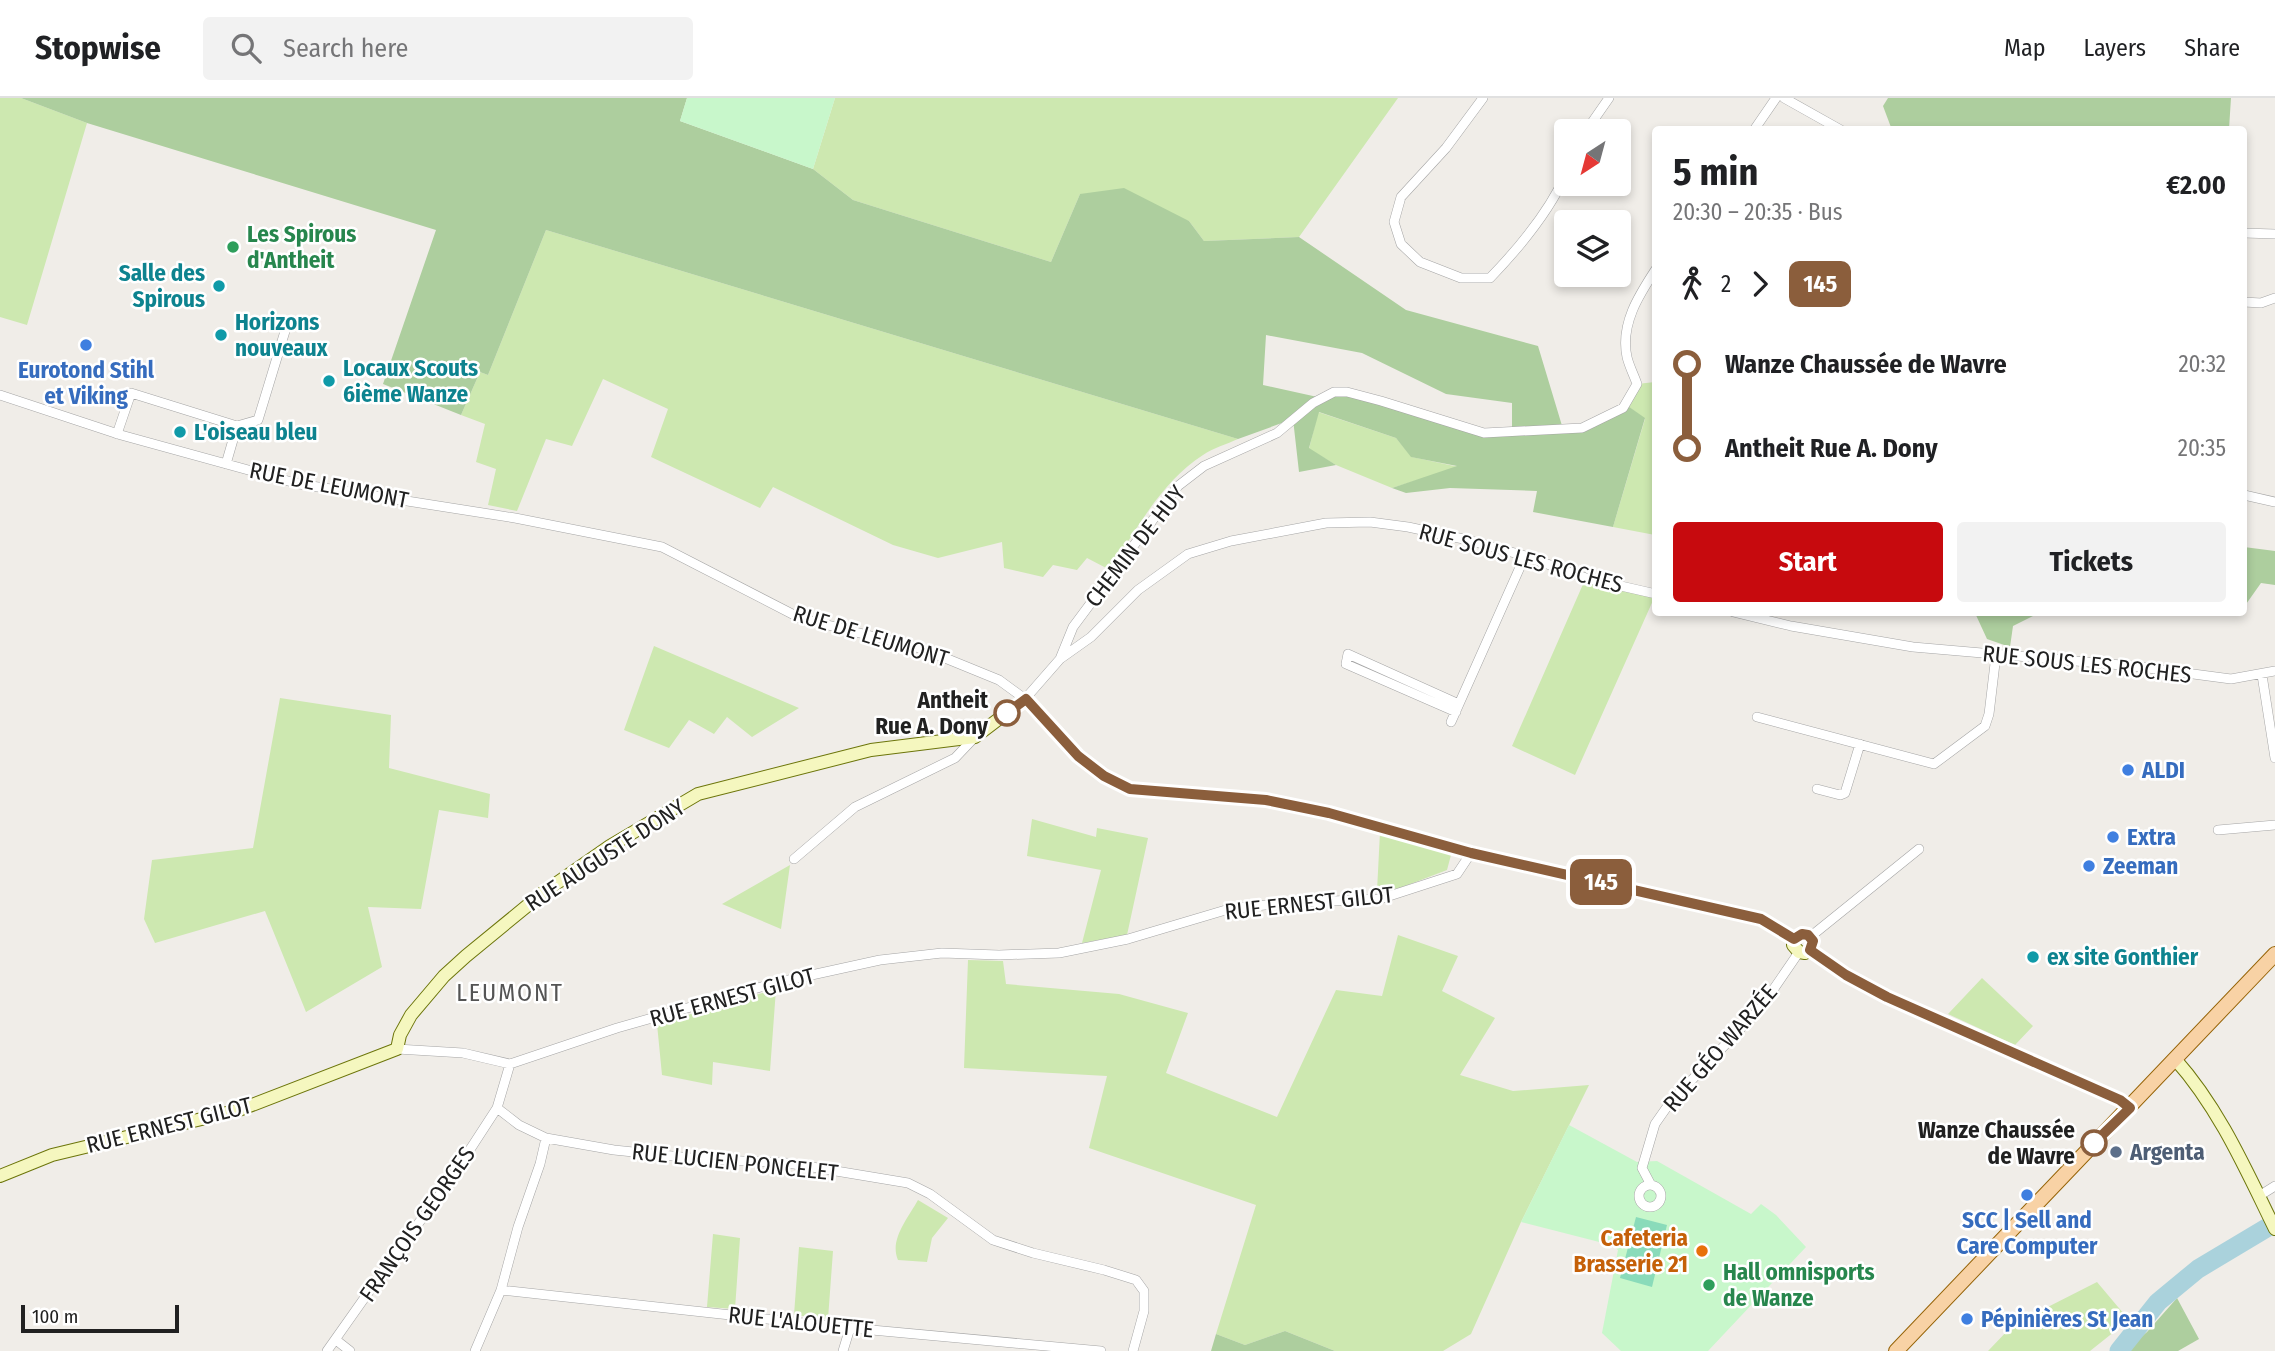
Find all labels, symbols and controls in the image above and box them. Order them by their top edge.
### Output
search box [203,17,693,80]
text: Stopwise [35,28,161,68]
icon: search [227,29,265,67]
text: Search here [283,33,408,64]
text: Map [2004,34,2046,62]
text: Layers [2084,34,2146,62]
text: Share [2184,34,2240,62]
north arrow [1554,119,1631,196]
map controls [1554,119,1631,287]
text: 5 min [1673,149,1758,195]
text: €2.00 [2166,170,2226,201]
text: 20:30 – 20:35 · Bus [1673,198,1843,226]
button: layers [1554,210,1631,287]
place label: Les Spirous d'Antheit [247,220,356,274]
marker: Les Spirous d'Antheit [225,239,241,255]
place label: Salle des Spirous [119,259,205,313]
icon: walk [1673,265,1711,303]
icon: forward [1741,265,1779,303]
text: 2 [1721,270,1731,298]
text: 145 [1803,270,1837,298]
marker: Salle des Spirous [211,278,227,294]
place label: Horizons nouveaux [235,308,329,362]
marker: Horizons nouveaux [213,327,229,343]
marker: Eurotond Stihl et Viking [78,337,94,353]
text: Wanze Chaussée de Wavre [1725,349,2007,380]
text: 20:32 [2178,350,2226,378]
place label: Locaux Scouts 6ième Wanze [343,354,478,408]
place label: Eurotond Stihl et Viking [18,356,155,410]
marker: Locaux Scouts 6ième Wanze [321,373,337,389]
place label: L'oiseau bleu [194,418,318,446]
marker: L'oiseau bleu [172,424,188,440]
text: Antheit Rue A. Dony [1725,433,1938,464]
text: 20:35 [2178,434,2226,462]
street label: RUE DE LEUMONT [247,456,411,514]
street label: CHEMIN DE HUY [1079,479,1191,612]
street label: RUE SOUS LES ROCHES [1416,517,1626,599]
button: Start [1673,522,1943,602]
button: Tickets [1957,522,2226,602]
street label: RUE DE LEUMONT [790,599,953,673]
street label: RUE SOUS LES ROCHES [1981,639,2193,689]
place label: Antheit Rue A. Dony [875,686,989,740]
marker: Antheit Rue A. Dony [994,700,1020,726]
place label: ALDI [2141,756,2185,784]
marker: ALDI [2120,762,2136,778]
street label: RUE AUGUSTE DONY [520,793,691,917]
place label: Extra [2127,823,2176,851]
marker: Extra [2105,829,2121,845]
place label: Zeeman [2103,852,2178,880]
marker: Zeeman [2081,858,2097,874]
line badge: 145 [1561,859,1641,905]
text: 145 [1584,868,1618,896]
street label: RUE ERNEST GILOT [1223,880,1395,926]
place label: ex site Gonthier [2047,943,2199,971]
marker: ex site Gonthier [2025,949,2041,965]
street label: RUE ERNEST GILOT [646,961,818,1032]
street label: RUE GÉO WARZÉE [1656,978,1783,1117]
district label: LEUMONT [456,979,564,1007]
street label: RUE ERNEST GILOT [83,1091,255,1159]
place label: Wanze Chaussée de Wavre [1918,1116,2075,1170]
marker: Wanze Chaussée de Wavre [2081,1130,2107,1156]
street label: RUE LUCIEN PONCELET [630,1137,840,1187]
place label: Argenta [2129,1138,2205,1166]
street label: FRANÇOIS GEORGES [353,1141,481,1307]
marker: Argenta [2108,1144,2124,1160]
marker: SCC | Sell and Care Computer [2019,1187,2035,1203]
place label: SCC | Sell and Care Computer [1956,1206,2098,1260]
place label: Cafeteria Brasserie 21 [1574,1224,1688,1278]
marker: Cafeteria Brasserie 21 [1694,1243,1710,1259]
place label: Hall omnisports de Wanze [1723,1258,1875,1312]
marker: Hall omnisports de Wanze [1701,1277,1717,1293]
street label: RUE L'ALOUETTE [727,1300,875,1344]
scale bar [21,1302,178,1334]
text: 100 m [32,1305,78,1328]
place label: Pépinières St Jean [1981,1305,2153,1333]
marker: Pépinières St Jean [1959,1311,1975,1327]

